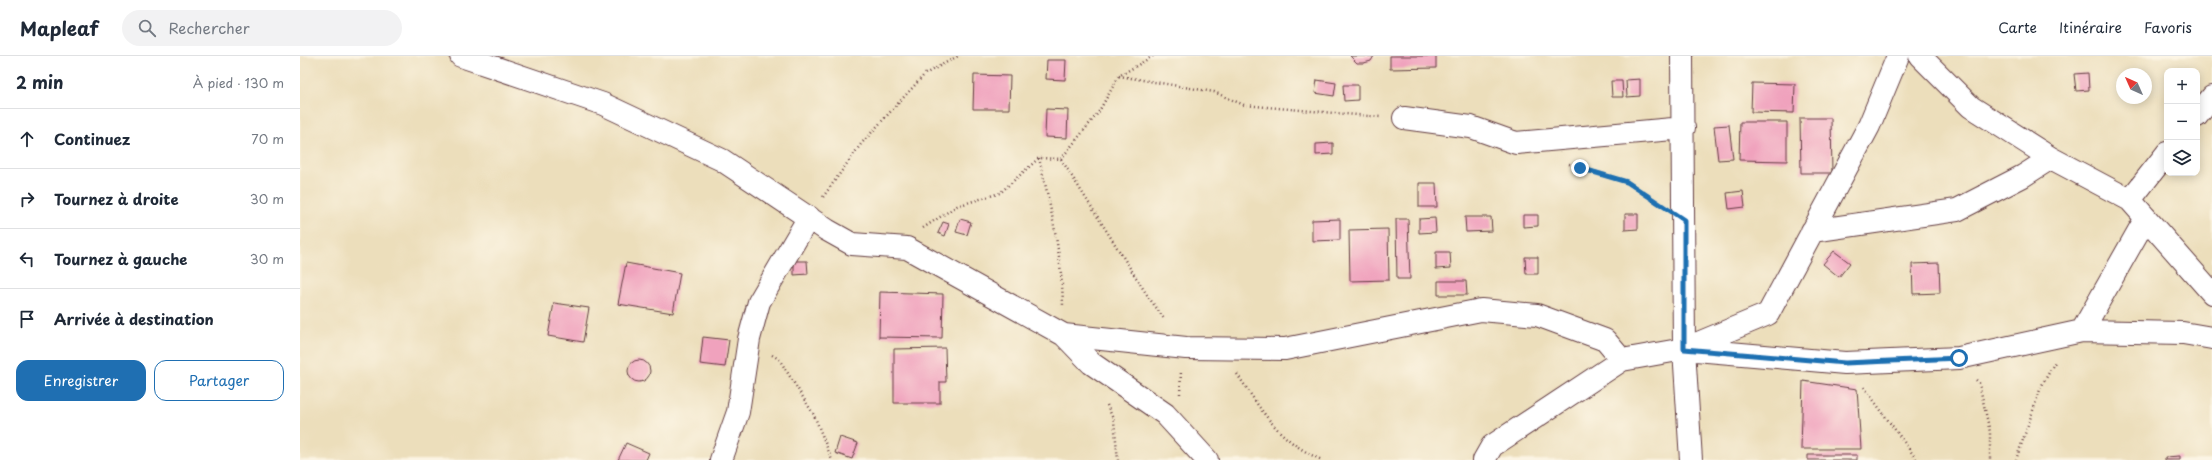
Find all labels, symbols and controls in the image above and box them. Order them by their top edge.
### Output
search box [122,10,402,46]
text: Mapleaf [20,14,98,42]
text: Rechercher [168,16,250,39]
icon: search [136,17,158,39]
text: Carte [1998,17,2037,38]
text: Itinéraire [2059,17,2122,38]
text: Favoris [2144,17,2192,38]
north arrow [2116,68,2152,104]
map controls [2164,68,2200,176]
button: + [2164,68,2200,104]
text: 2 min [16,69,63,95]
text: À pied · 130 m [193,73,284,92]
button: − [2164,104,2200,140]
text: Continuez [54,127,130,150]
icon: ahead [16,128,38,150]
text: 70 m [251,129,284,148]
button: layers [2164,140,2200,176]
route end [1571,159,1589,177]
text: Tournez à droite [54,187,179,210]
icon: right [16,188,38,210]
text: 30 m [250,189,284,208]
text: Tournez à gauche [54,247,188,270]
icon: left [16,248,38,270]
text: 30 m [250,249,284,268]
text: Arrivée à destination [54,307,214,330]
icon: arrive [16,308,38,330]
route start [1950,349,1968,367]
button: Enregistrer [16,360,146,401]
button: Partager [154,360,284,401]

